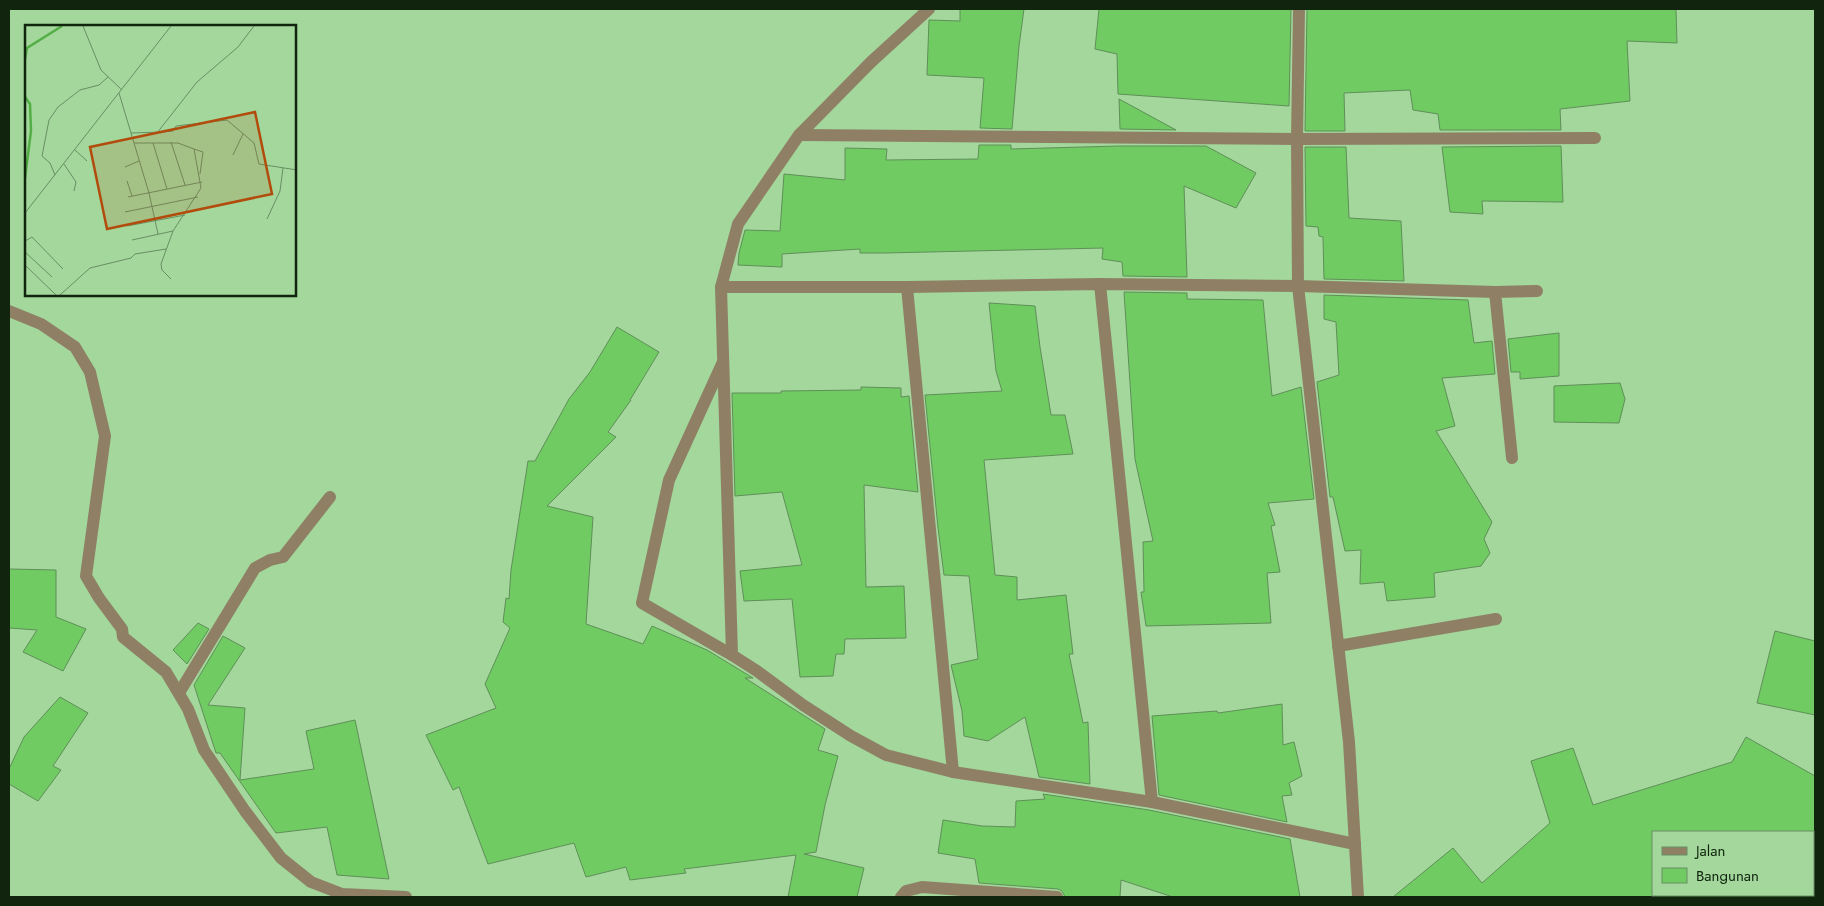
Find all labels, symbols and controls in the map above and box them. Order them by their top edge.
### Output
inset map [25,25,296,296]
legend [1652,831,1814,896]
text: Jalan [1694,840,1725,862]
text: Bangunan [1696,865,1759,887]

